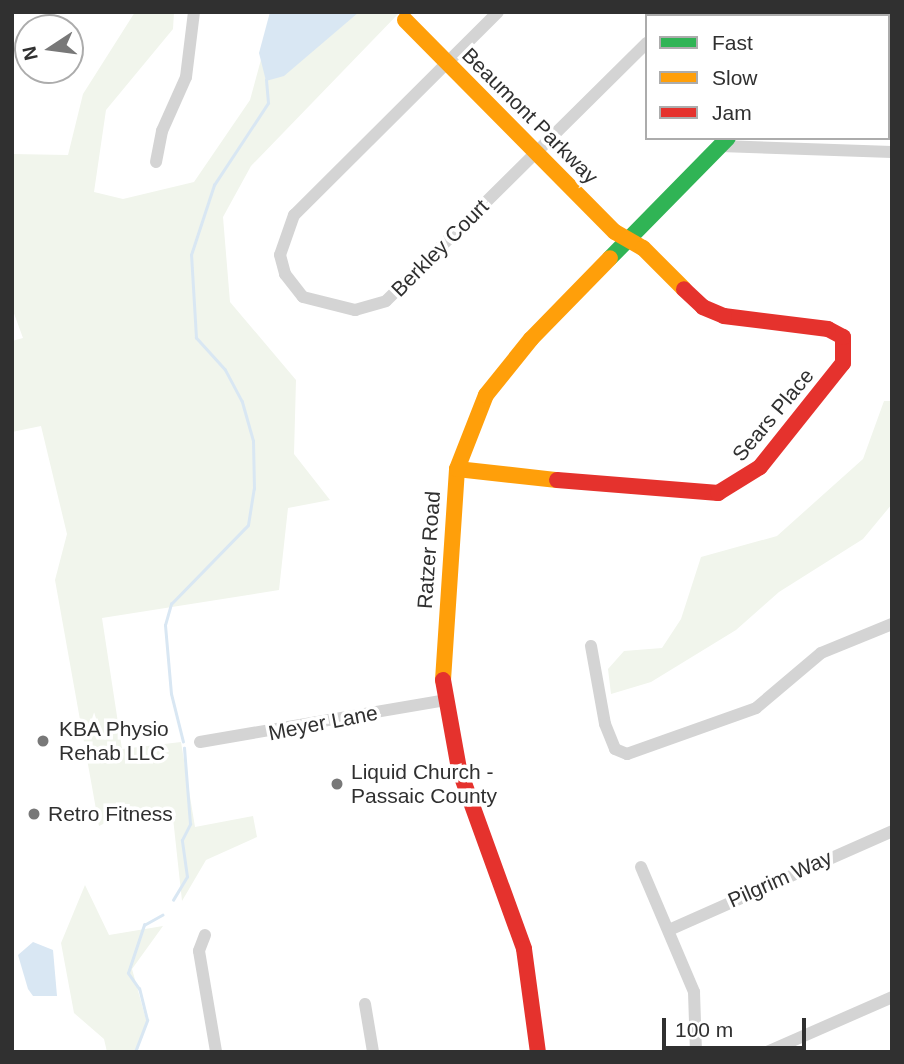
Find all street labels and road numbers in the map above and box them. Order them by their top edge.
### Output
street label: Beaumont Parkway [457,43,603,189]
street label: Berkley Court [386,194,494,302]
street label: Sears Place [727,364,819,466]
street label: Ratzer Road [412,490,446,610]
street label: Meyer Lane [266,700,380,746]
street label: Pilgrim Way [724,845,836,913]

